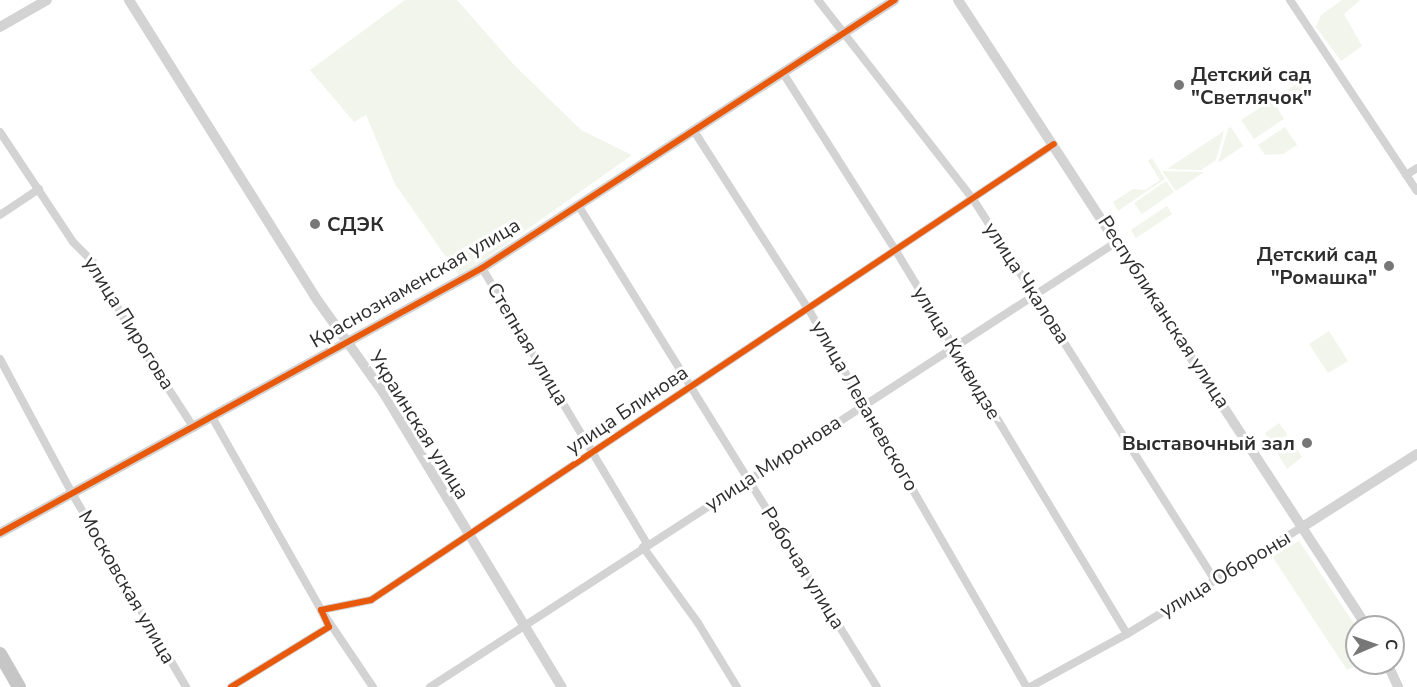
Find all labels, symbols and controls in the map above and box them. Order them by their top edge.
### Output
place label: Детский сад "Светлячок" [1191,62,1312,109]
marker: Детский сад "Светлячок" [1172,78,1186,92]
street label: Республиканская улица [1093,211,1235,413]
place label: СДЭК [327,212,384,236]
street label: Краснознаменская улица [306,213,524,353]
marker: СДЭК [308,217,322,231]
street label: улица Чкалова [979,218,1075,348]
place label: Детский сад "Ромашка" [1257,243,1377,290]
street label: улица Пирогова [78,252,180,394]
marker: Детский сад "Ромашка" [1382,259,1396,273]
street label: Степная улица [482,278,574,410]
street label: улица Киквидзе [908,282,1006,424]
street label: улица Леваневского [806,316,924,496]
street label: Украинская улица [364,346,474,504]
street label: улица Блинова [561,360,693,460]
street label: улица Миронова [700,410,846,516]
place label: Выставочный зал [1122,431,1295,455]
marker: Выставочный зал [1300,436,1314,450]
street label: Рабочая улица [756,503,850,633]
street label: Московская улица [73,506,181,668]
street label: улица Обороны [1155,525,1295,623]
north arrow [1345,615,1405,675]
text: С [1380,639,1402,650]

